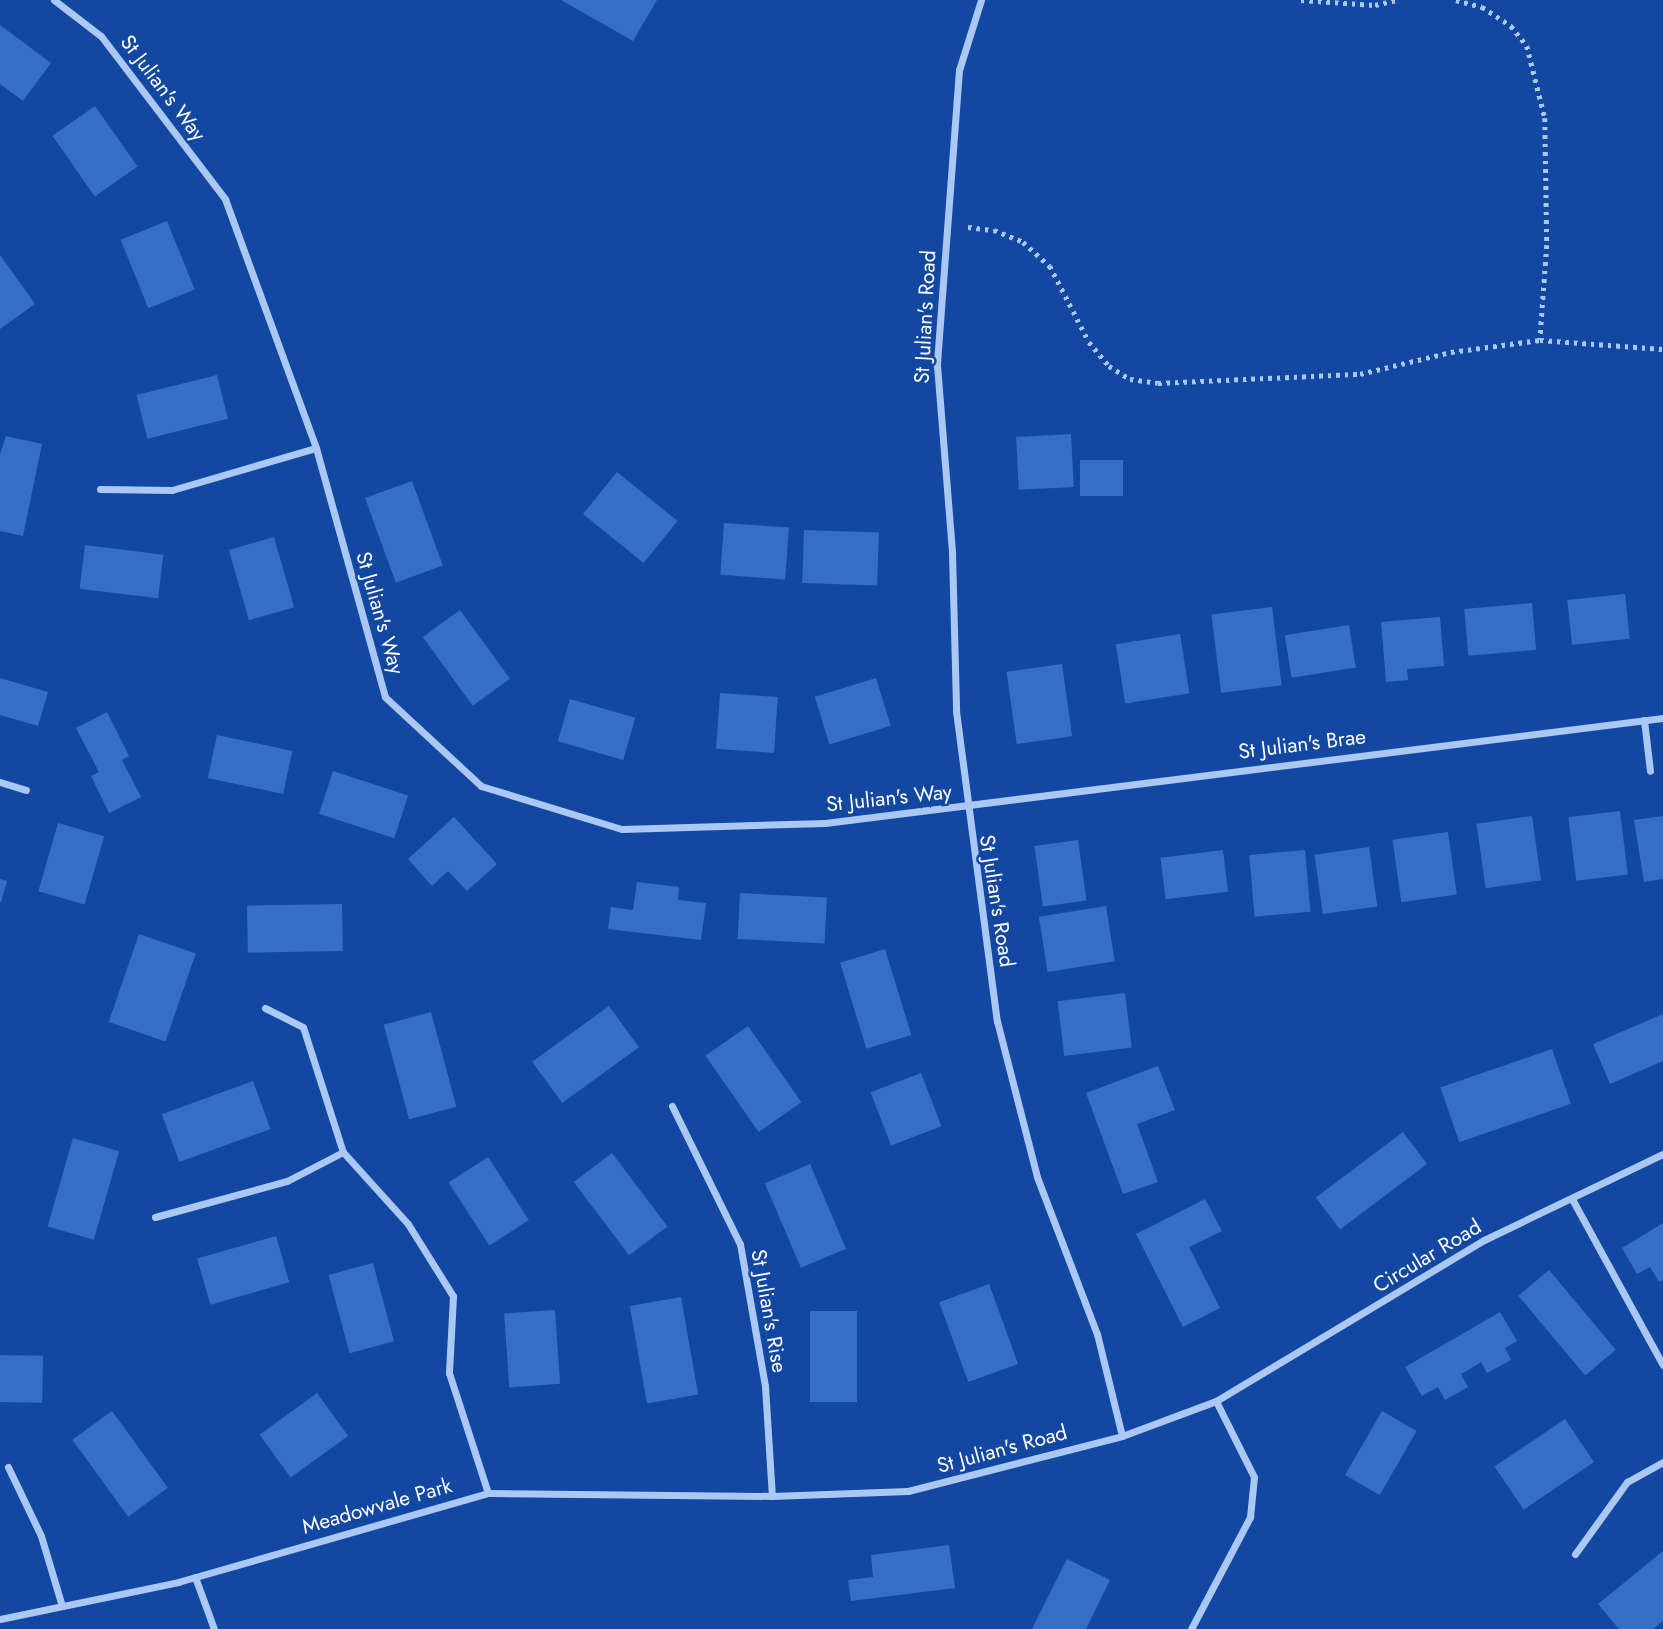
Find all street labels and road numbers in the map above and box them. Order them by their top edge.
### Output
street label: St Julian's Way [115,30,211,146]
street label: St Julian's Road [909,250,941,384]
street label: St Julian's Way [350,549,410,677]
street label: St Julian's Brae [1237,724,1367,764]
street label: St Julian's Way [825,779,953,817]
street label: St Julian's Road [974,833,1020,969]
street label: Circular Road [1368,1214,1486,1298]
street label: St Julian's Rise [746,1247,792,1375]
street label: St Julian's Road [934,1420,1070,1478]
street label: Meadowvale Park [299,1473,455,1539]

